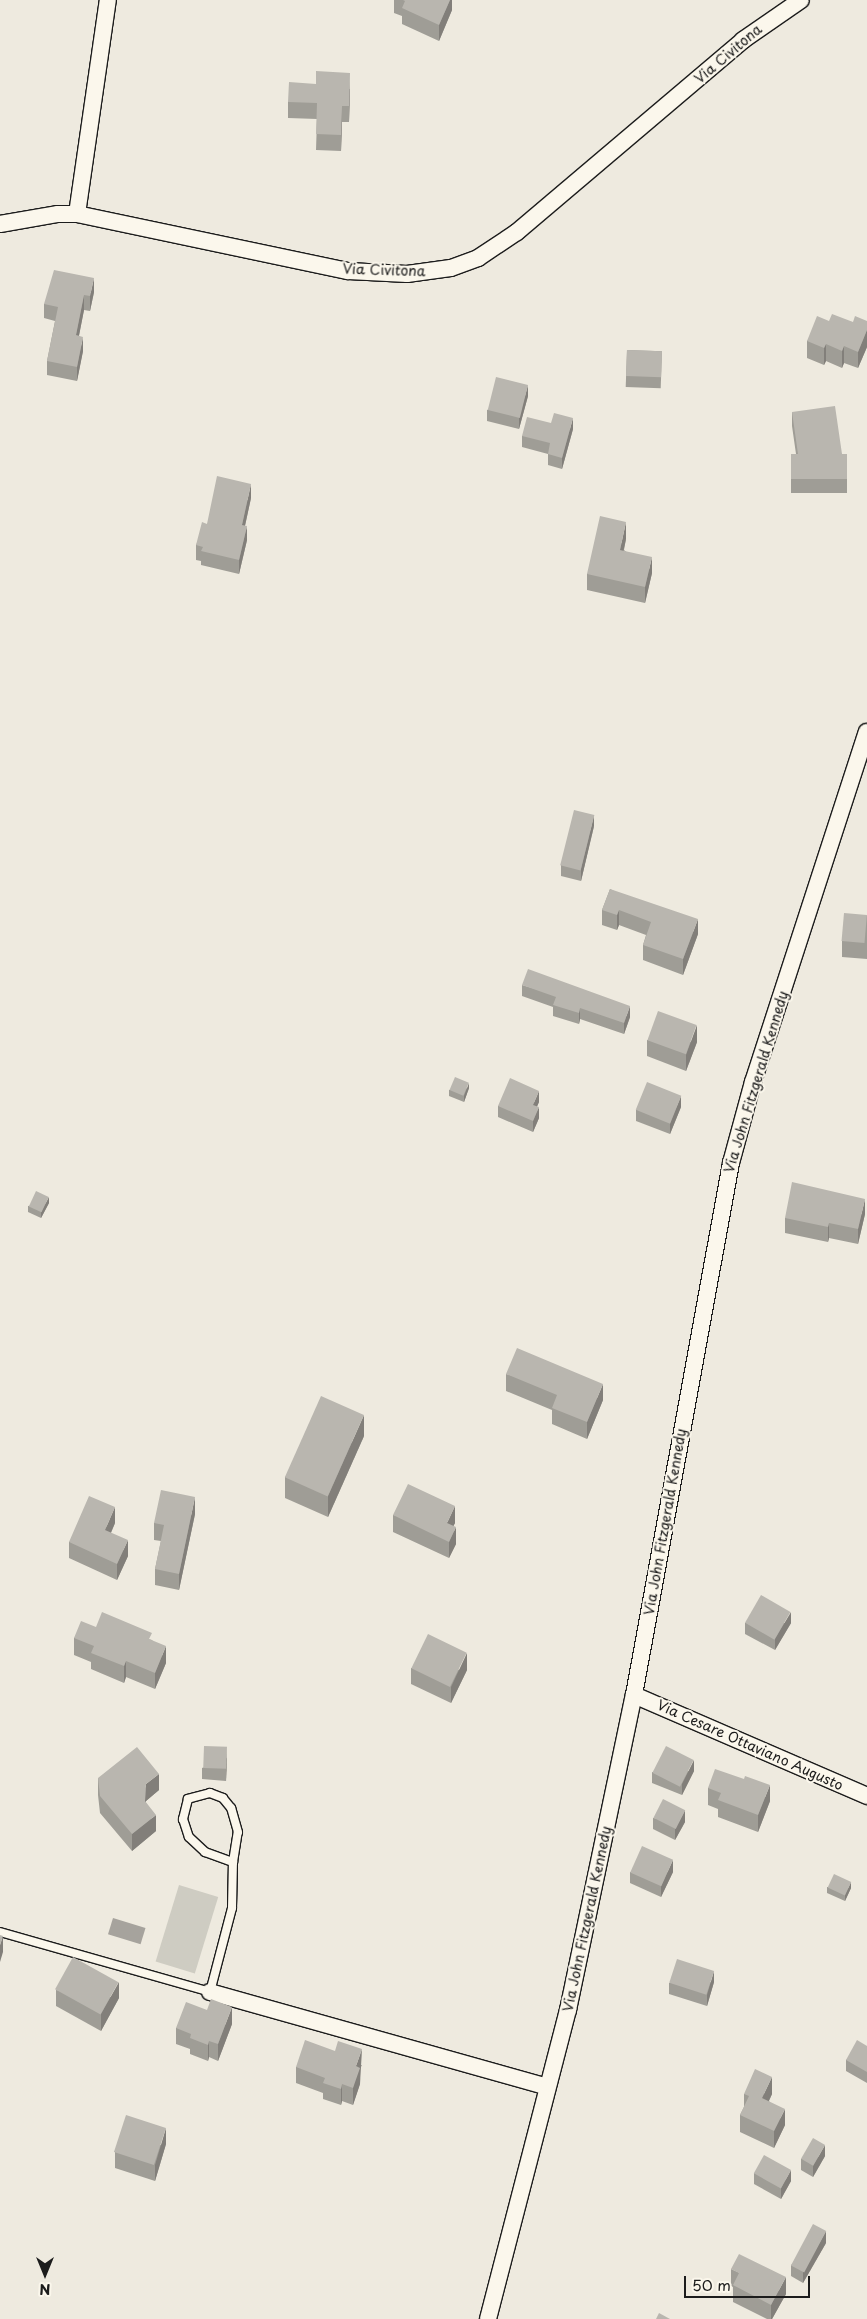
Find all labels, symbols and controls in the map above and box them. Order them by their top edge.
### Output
street label: Via Civitona [691,21,765,87]
street label: Via Civitona [342,260,426,280]
street label: Via John Fitzgerald Kennedy [720,988,792,1176]
street label: Via John Fitzgerald Kennedy [640,1426,690,1618]
street label: Via Cesare Ottaviano Augusto [654,1696,846,1794]
street label: Via John Fitzgerald Kennedy [559,1823,615,2015]
north arrow [20,2249,70,2299]
scale bar [687,2266,813,2298]
text: 50 m [692,2273,731,2296]
text: N [39,2279,51,2300]

